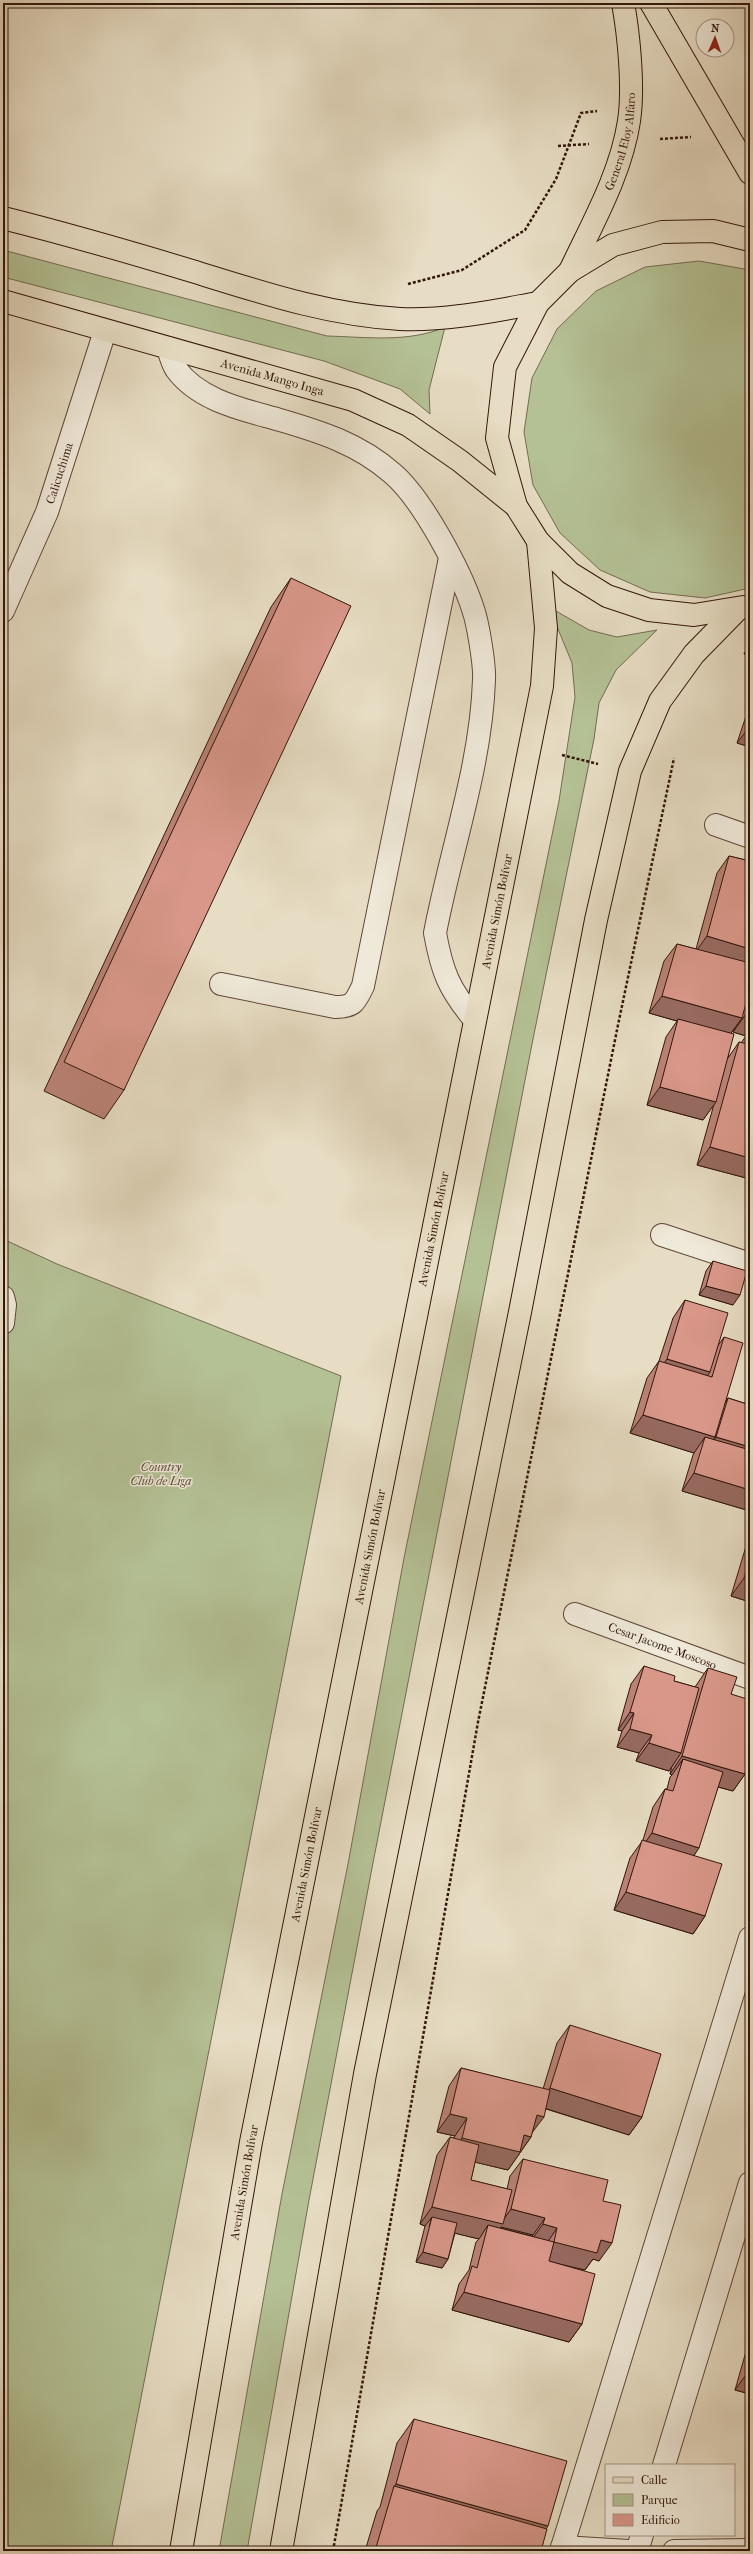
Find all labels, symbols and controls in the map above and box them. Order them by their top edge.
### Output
north arrow [695,18,735,58]
text: N [711,22,720,35]
street label: General Eloy Alfaro [602,92,638,193]
street label: Avenida Mango Inga [218,356,326,399]
street label: Calicuchima [43,440,76,506]
street label: Avenida Simón Bolívar [478,852,515,971]
street label: Avenida Simón Bolívar [415,1170,452,1289]
park label: Country Club de Liga [130,1460,192,1488]
street label: Avenida Simón Bolívar [351,1487,388,1606]
street label: Cesar Jacome Moscoso [606,1620,719,1672]
street label: Avenida Simón Bolívar [288,1805,325,1924]
street label: Avenida Simón Bolívar [227,2123,261,2242]
legend [605,2464,735,2536]
text: Calle [641,2473,667,2487]
text: Parque [641,2493,678,2507]
text: Edificio [641,2513,680,2527]

